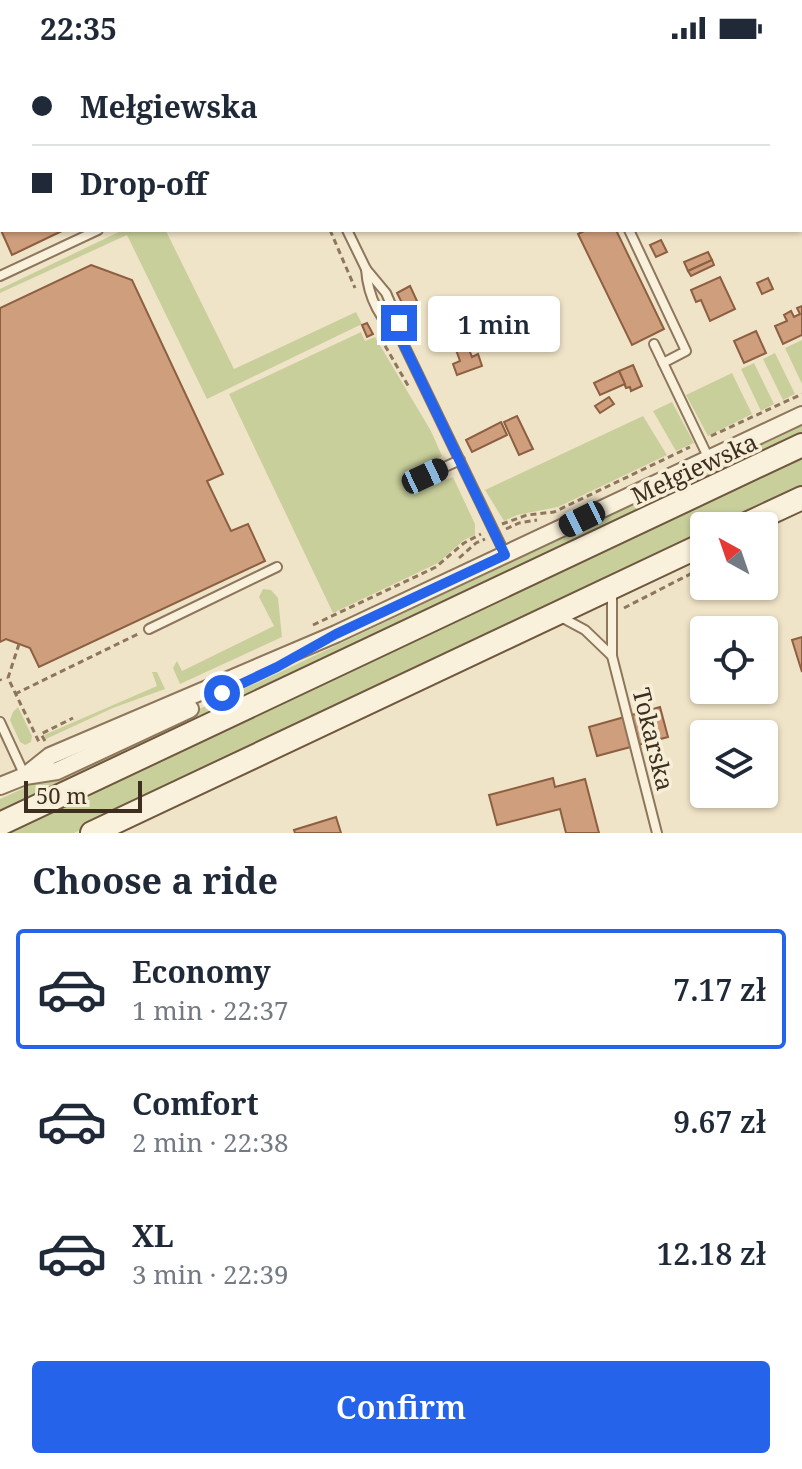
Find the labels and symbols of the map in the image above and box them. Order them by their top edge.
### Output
callout: 1 min [427,295,559,351]
route end [381,305,417,341]
street label: Mełgiewska [626,424,762,512]
car [398,455,452,497]
car [555,498,609,540]
north arrow [690,512,778,600]
route start [204,675,240,711]
street label: Tokarska [625,684,683,794]
scale bar [24,777,142,813]

